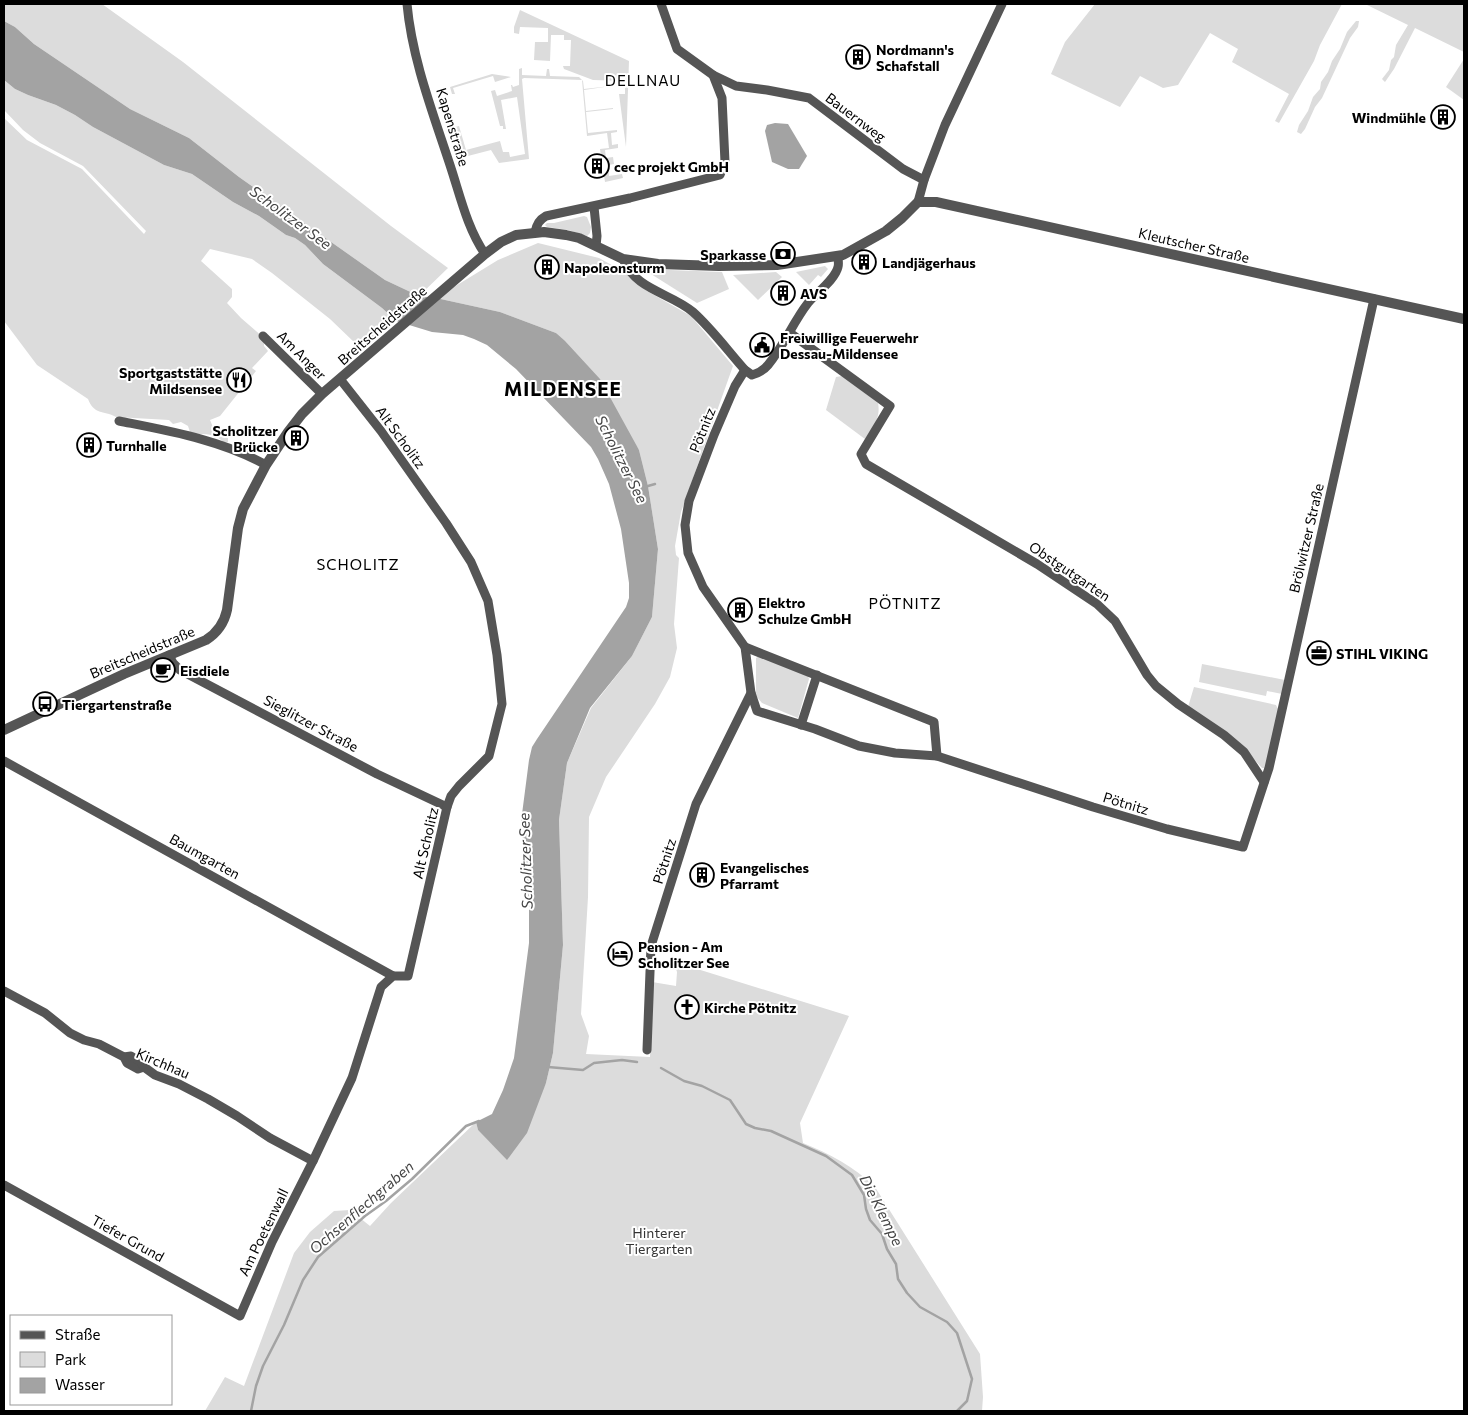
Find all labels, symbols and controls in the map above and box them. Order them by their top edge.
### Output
place label: Nordmann's Schafstall [876,41,955,74]
building icon: Nordmann's Schafstall [845,44,871,70]
district label: DELLNAU [605,71,681,89]
street label: Kapenstraße [433,86,473,168]
street label: Bauernweg [823,89,890,145]
building icon: Windmühle [1430,104,1456,130]
place label: Windmühle [1352,109,1426,126]
building icon: cec projekt GmbH [584,153,610,179]
place label: cec projekt GmbH [614,158,729,175]
water label: Scholitzer See [247,181,335,253]
street label: Kleutscher Straße [1137,224,1251,266]
bank icon: Sparkasse [770,241,796,267]
place label: Sparkasse [700,246,766,263]
building icon: Landjägerhaus [851,249,877,275]
building icon: Napoleonsturm [534,254,560,280]
place label: Landjägerhaus [882,254,976,271]
place label: Napoleonsturm [564,259,665,276]
building icon: AVS [770,280,796,306]
street label: Breitscheidstraße [334,282,430,368]
place label: AVS [800,285,827,302]
street label: Am Anger [274,327,330,383]
place label: Freiwillige Feuerwehr Dessau-Mildensee [780,329,919,362]
public building icon: Freiwillige Feuerwehr Dessau-Mildensee [749,332,775,358]
place label: Sportgaststätte Mildsensee [119,364,222,397]
restaurant icon: Sportgaststätte Mildsensee [226,367,252,393]
district label: MILDENSEE [504,377,622,400]
street label: Alt Scholitz [373,402,429,472]
street label: Pötnitz [685,405,719,455]
water label: Scholitzer See [592,412,652,506]
place label: Scholitzer Brücke [212,422,278,455]
building icon: Scholitzer Brücke [283,425,309,451]
building icon: Turnhalle [76,432,102,458]
place label: Turnhalle [106,437,167,454]
street label: Brölwitzer Straße [1285,482,1327,594]
street label: Obstgutgarten [1026,538,1114,604]
district label: SCHOLITZ [316,555,400,573]
place label: Elektro Schulze GmbH [758,594,852,627]
district label: PÖTNITZ [869,594,942,612]
building icon: Elektro Schulze GmbH [727,597,753,623]
street label: Breitscheidstraße [87,622,197,682]
office icon: STIHL VIKING [1306,640,1332,666]
place label: STIHL VIKING [1336,645,1428,662]
cafe icon: Eisdiele [150,657,176,683]
place label: Eisdiele [180,662,229,679]
bus stop icon: Tiergartenstraße [32,691,58,717]
street label: Sieglitzer Straße [261,691,361,755]
place label: Tiergartenstraße [62,696,172,713]
street label: Pötnitz [1101,788,1151,818]
street label: Alt Scholitz [409,805,442,880]
water label: Scholitzer See [514,812,536,909]
street label: Baumgarten [167,830,243,882]
street label: Pötnitz [649,836,679,886]
place label: Evangelisches Pfarramt [720,859,809,892]
building icon: Evangelisches Pfarramt [689,862,715,888]
place label: Pension - Am Scholitzer See [638,938,729,971]
hotel icon: Pension - Am Scholitzer See [607,941,633,967]
church icon: Kirche Pötnitz [674,994,700,1020]
place label: Kirche Pötnitz [704,999,796,1016]
street label: Kirchhau [134,1044,192,1082]
water label: Ochsenflechgraben [305,1157,417,1257]
water label: Die Klempe [856,1171,908,1249]
street label: Am Poetenwall [235,1186,291,1278]
street label: Tiefer Grund [89,1211,167,1265]
park label: Hinterer Tiergarten [626,1224,693,1257]
legend [10,1315,172,1405]
text: Straße [55,1325,101,1343]
text: Park [55,1350,86,1368]
text: Wasser [55,1375,105,1393]

